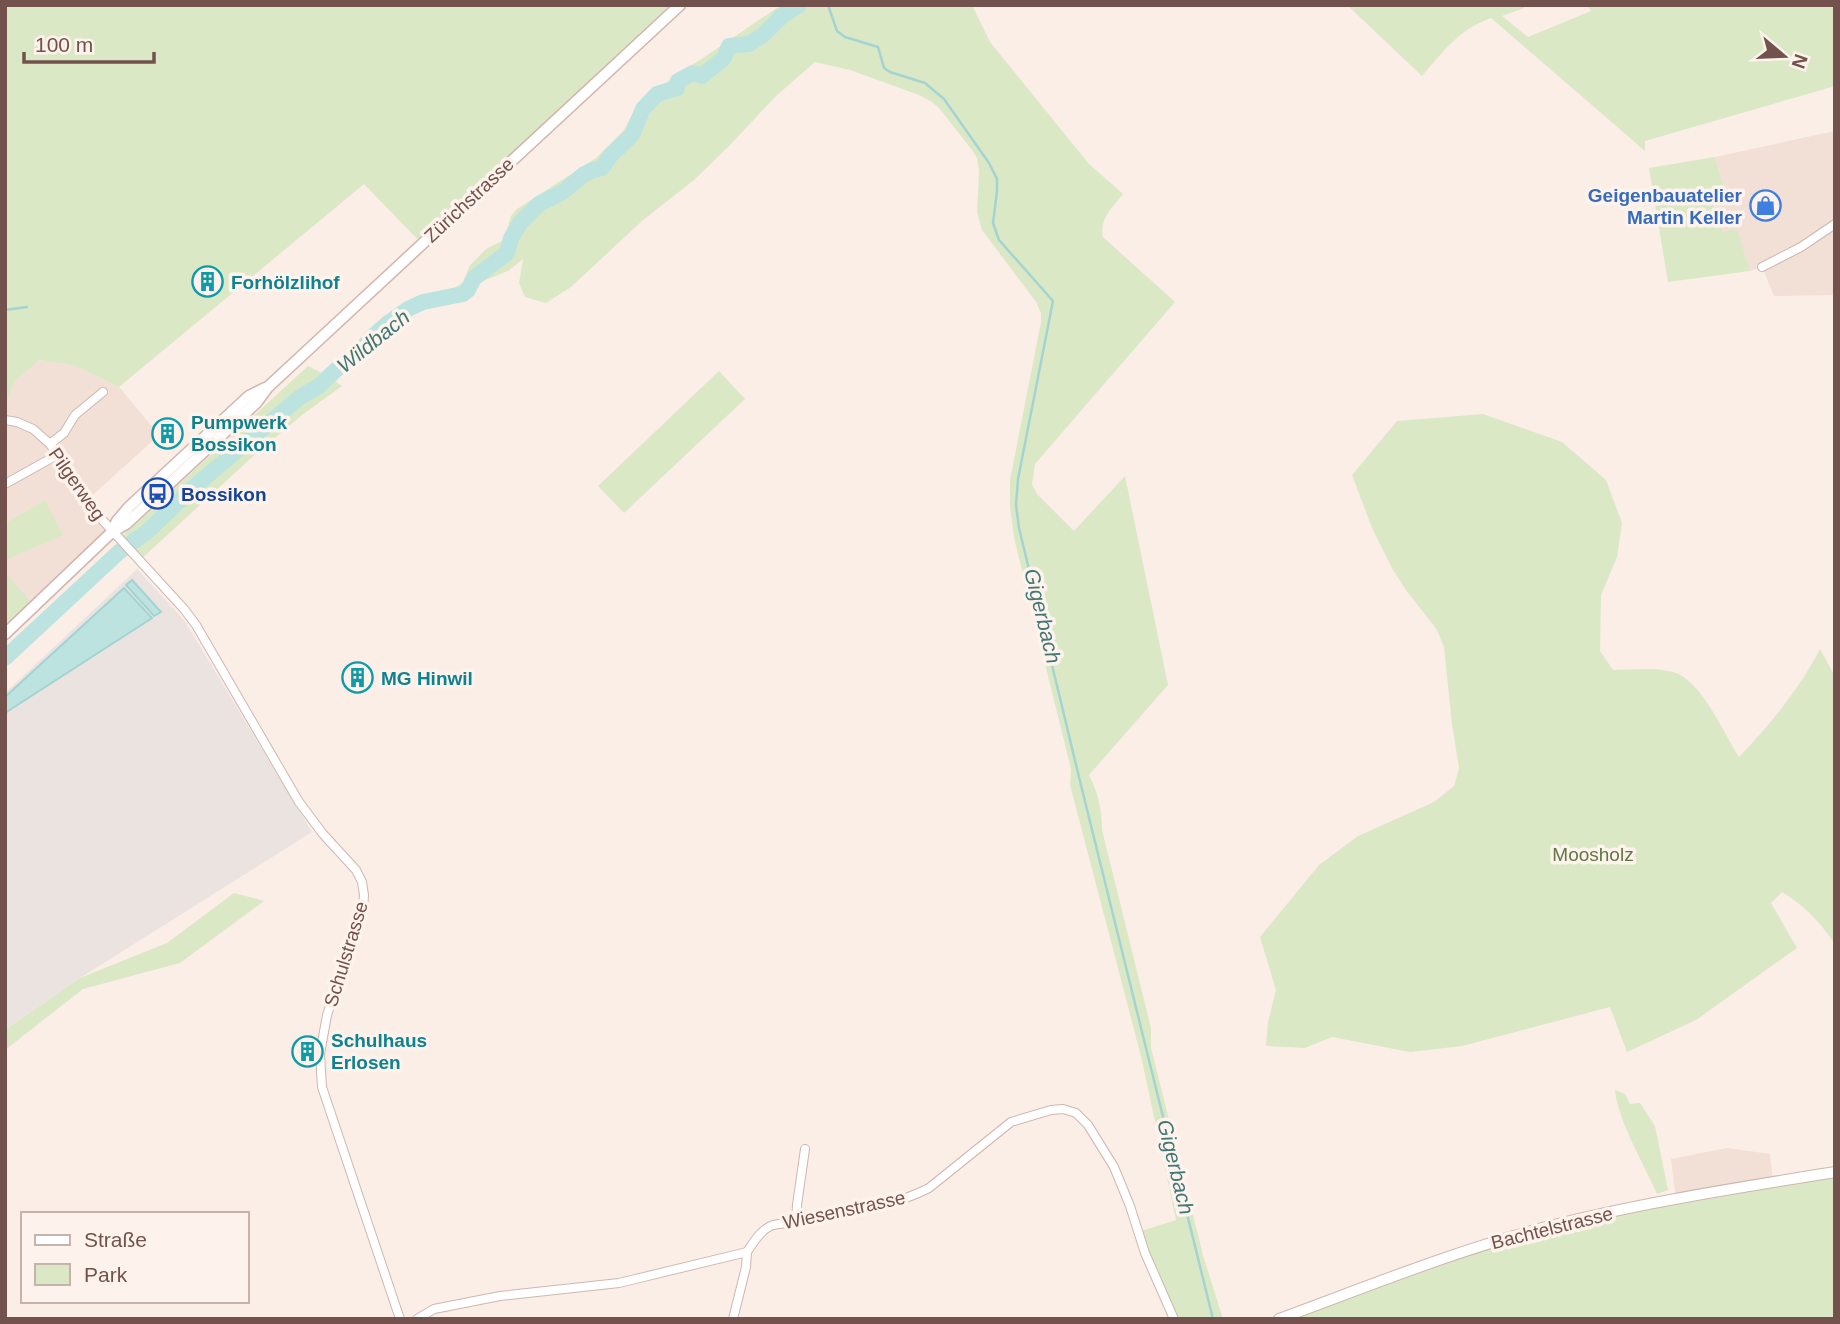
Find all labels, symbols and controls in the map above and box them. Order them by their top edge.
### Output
scale bar [24,21,154,65]
north arrow [1749,21,1819,91]
text: 100 m [35,33,93,56]
text: N [1787,51,1812,71]
street label: Zürichstrasse [420,153,518,247]
place label: Geigenbauatelier Martin Keller [1588,185,1743,228]
shop icon: Geigenbauatelier Martin Keller [1748,189,1782,223]
building icon: Forhölzlihof [191,265,225,299]
place label: Forhölzlihof [231,272,340,293]
water label: Wildbach [332,305,414,377]
place label: Pumpwerk Bossikon [191,412,288,455]
building icon: Pumpwerk Bossikon [151,416,185,450]
street label: Pilgerweg [44,444,110,524]
bus stop icon: Bossikon [141,477,175,511]
place label: Bossikon [181,484,267,505]
water label: Gigerbach [1020,566,1066,666]
building icon: MG Hinwil [341,661,375,695]
place label: MG Hinwil [381,668,473,689]
park label: Moosholz [1552,844,1634,865]
street label: Schulstrasse [320,899,372,1009]
place label: Schulhaus Erlosen [331,1030,427,1073]
building icon: Schulhaus Erlosen [291,1034,325,1068]
water label: Gigerbach [1153,1117,1199,1217]
street label: Wiesenstrasse [781,1187,907,1233]
street label: Bachtelstrasse [1489,1203,1615,1253]
legend [21,1212,248,1303]
text: Straße [84,1228,147,1251]
text: Park [84,1263,128,1286]

